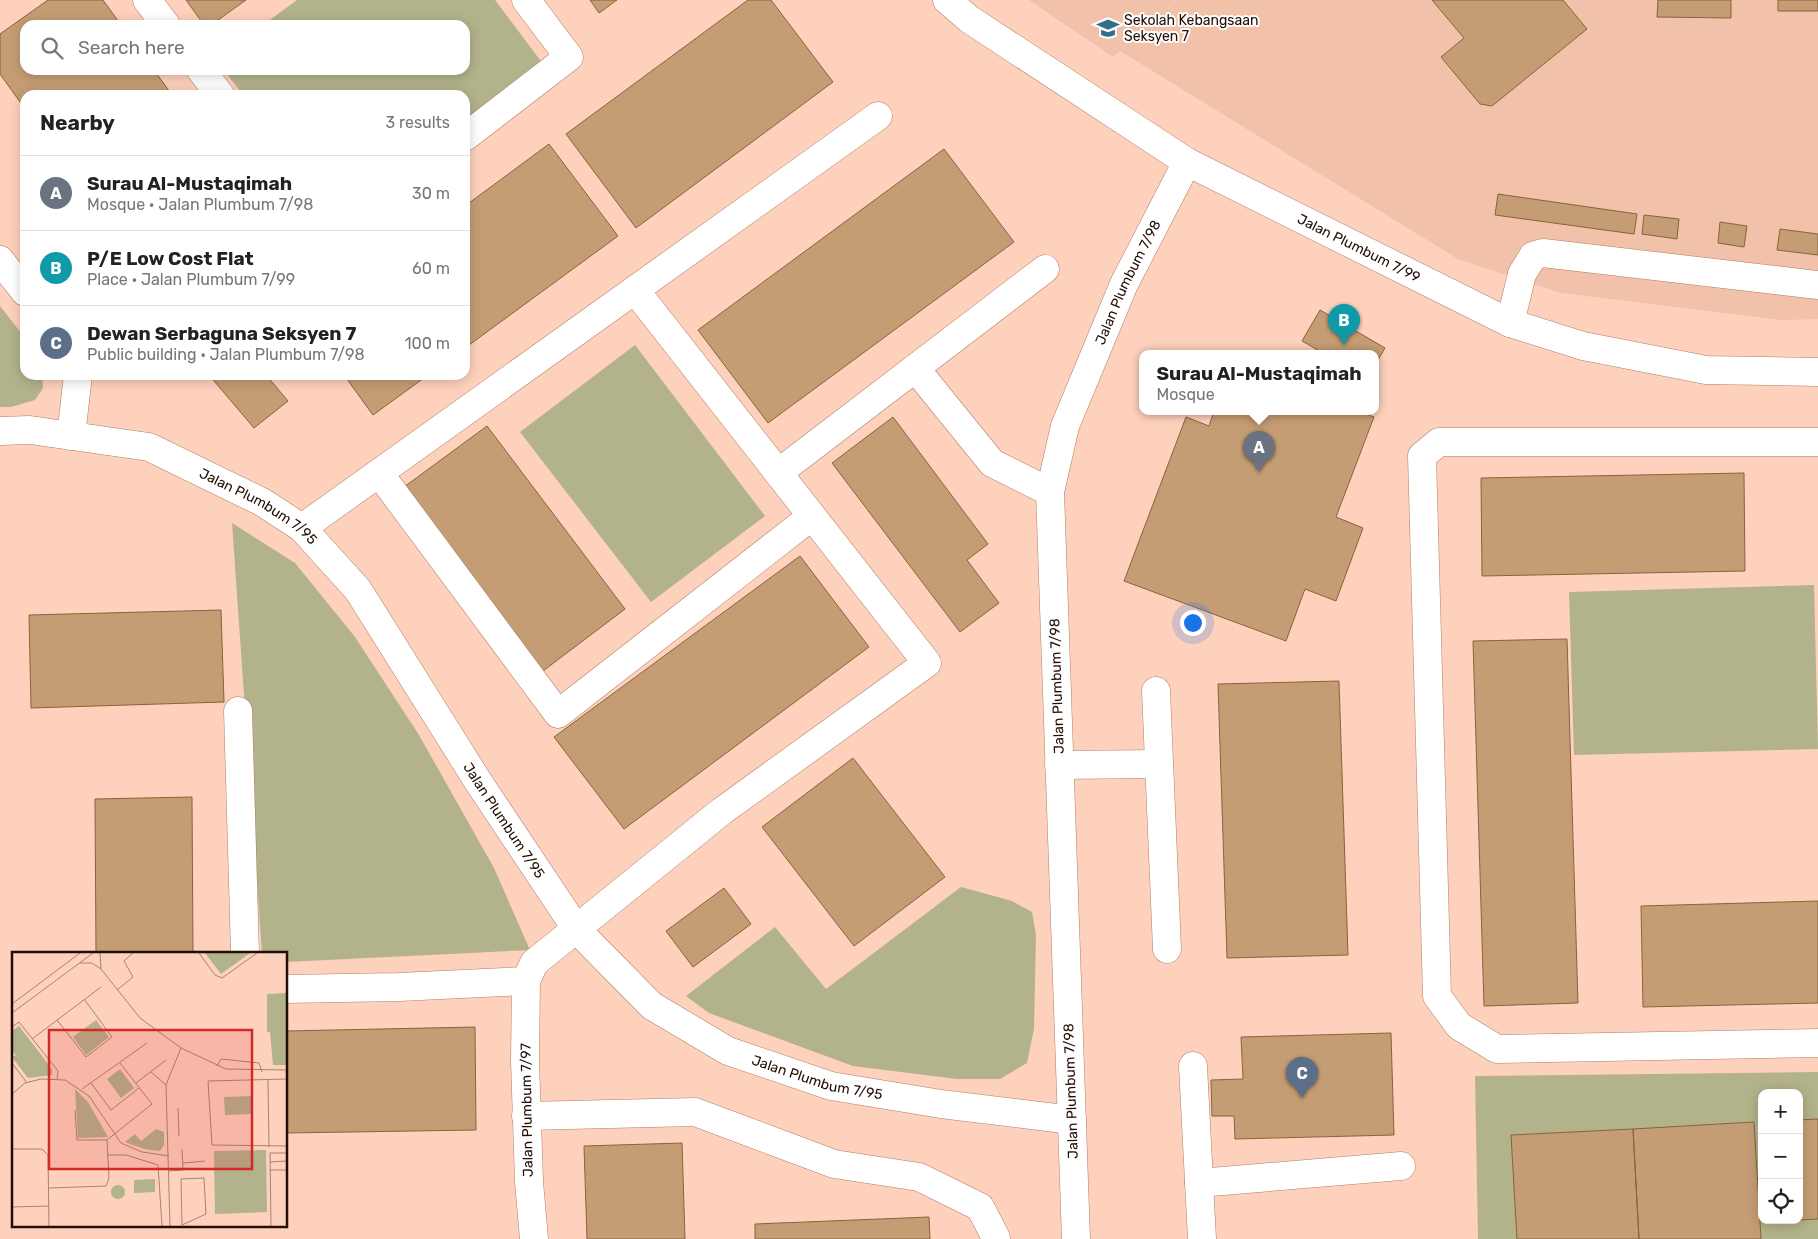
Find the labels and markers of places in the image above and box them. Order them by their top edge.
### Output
place label: Sekolah Kebangsaan Seksyen 7 [1124,12,1258,45]
school or university icon: Sekolah Kebangsaan Seksyen 7 [1095,15,1121,41]
pin: B [1328,304,1360,345]
pin: A [1243,431,1275,472]
pin: C [1286,1057,1318,1098]

